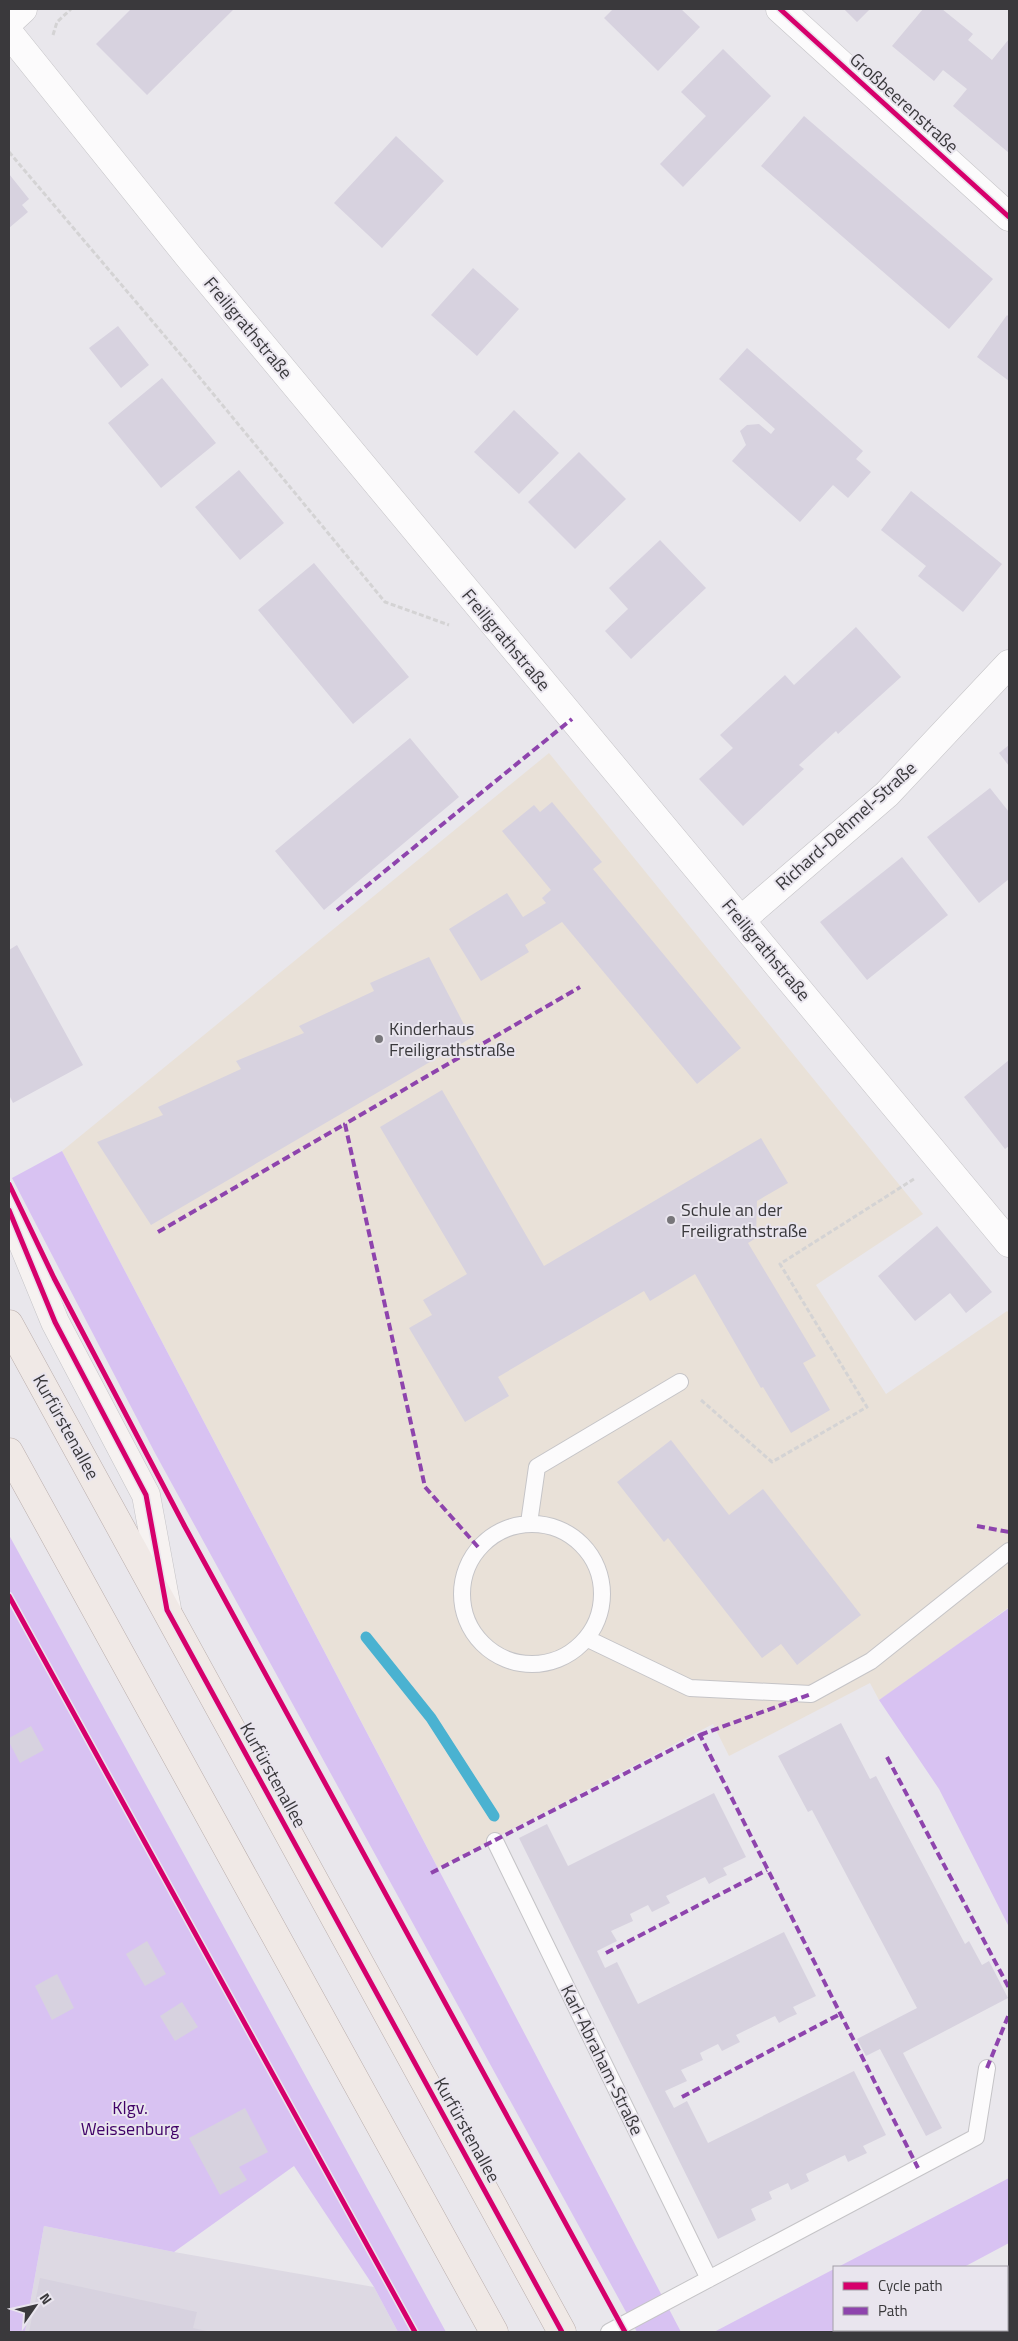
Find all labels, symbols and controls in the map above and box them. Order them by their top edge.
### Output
street label: Großbeerenstraße [844,46,965,159]
street label: Freiligrathstraße [198,271,299,385]
street label: Freiligrathstraße [456,583,557,697]
street label: Richard-Dehmel-Straße [769,755,922,896]
street label: Freiligrathstraße [716,893,817,1007]
place label: Kinderhaus Freiligrathstraße [389,1015,515,1063]
marker: Kinderhaus Freiligrathstraße [373,1033,385,1045]
place label: Schule an der Freiligrathstraße [681,1196,807,1244]
marker: Schule an der Freiligrathstraße [665,1214,677,1226]
street label: Kurfürstenallee [26,1369,106,1484]
street label: Kurfürstenallee [233,1717,313,1832]
street label: Karl-Abraham-Straße [554,1980,651,2140]
street label: Kurfürstenallee [427,2072,507,2187]
park label: Klgv. Weissenburg [81,2094,179,2142]
legend [833,2266,1008,2331]
text: Cycle path [878,2274,943,2297]
north arrow [10,2281,60,2331]
text: N [35,2289,58,2308]
text: Path [878,2299,908,2322]

